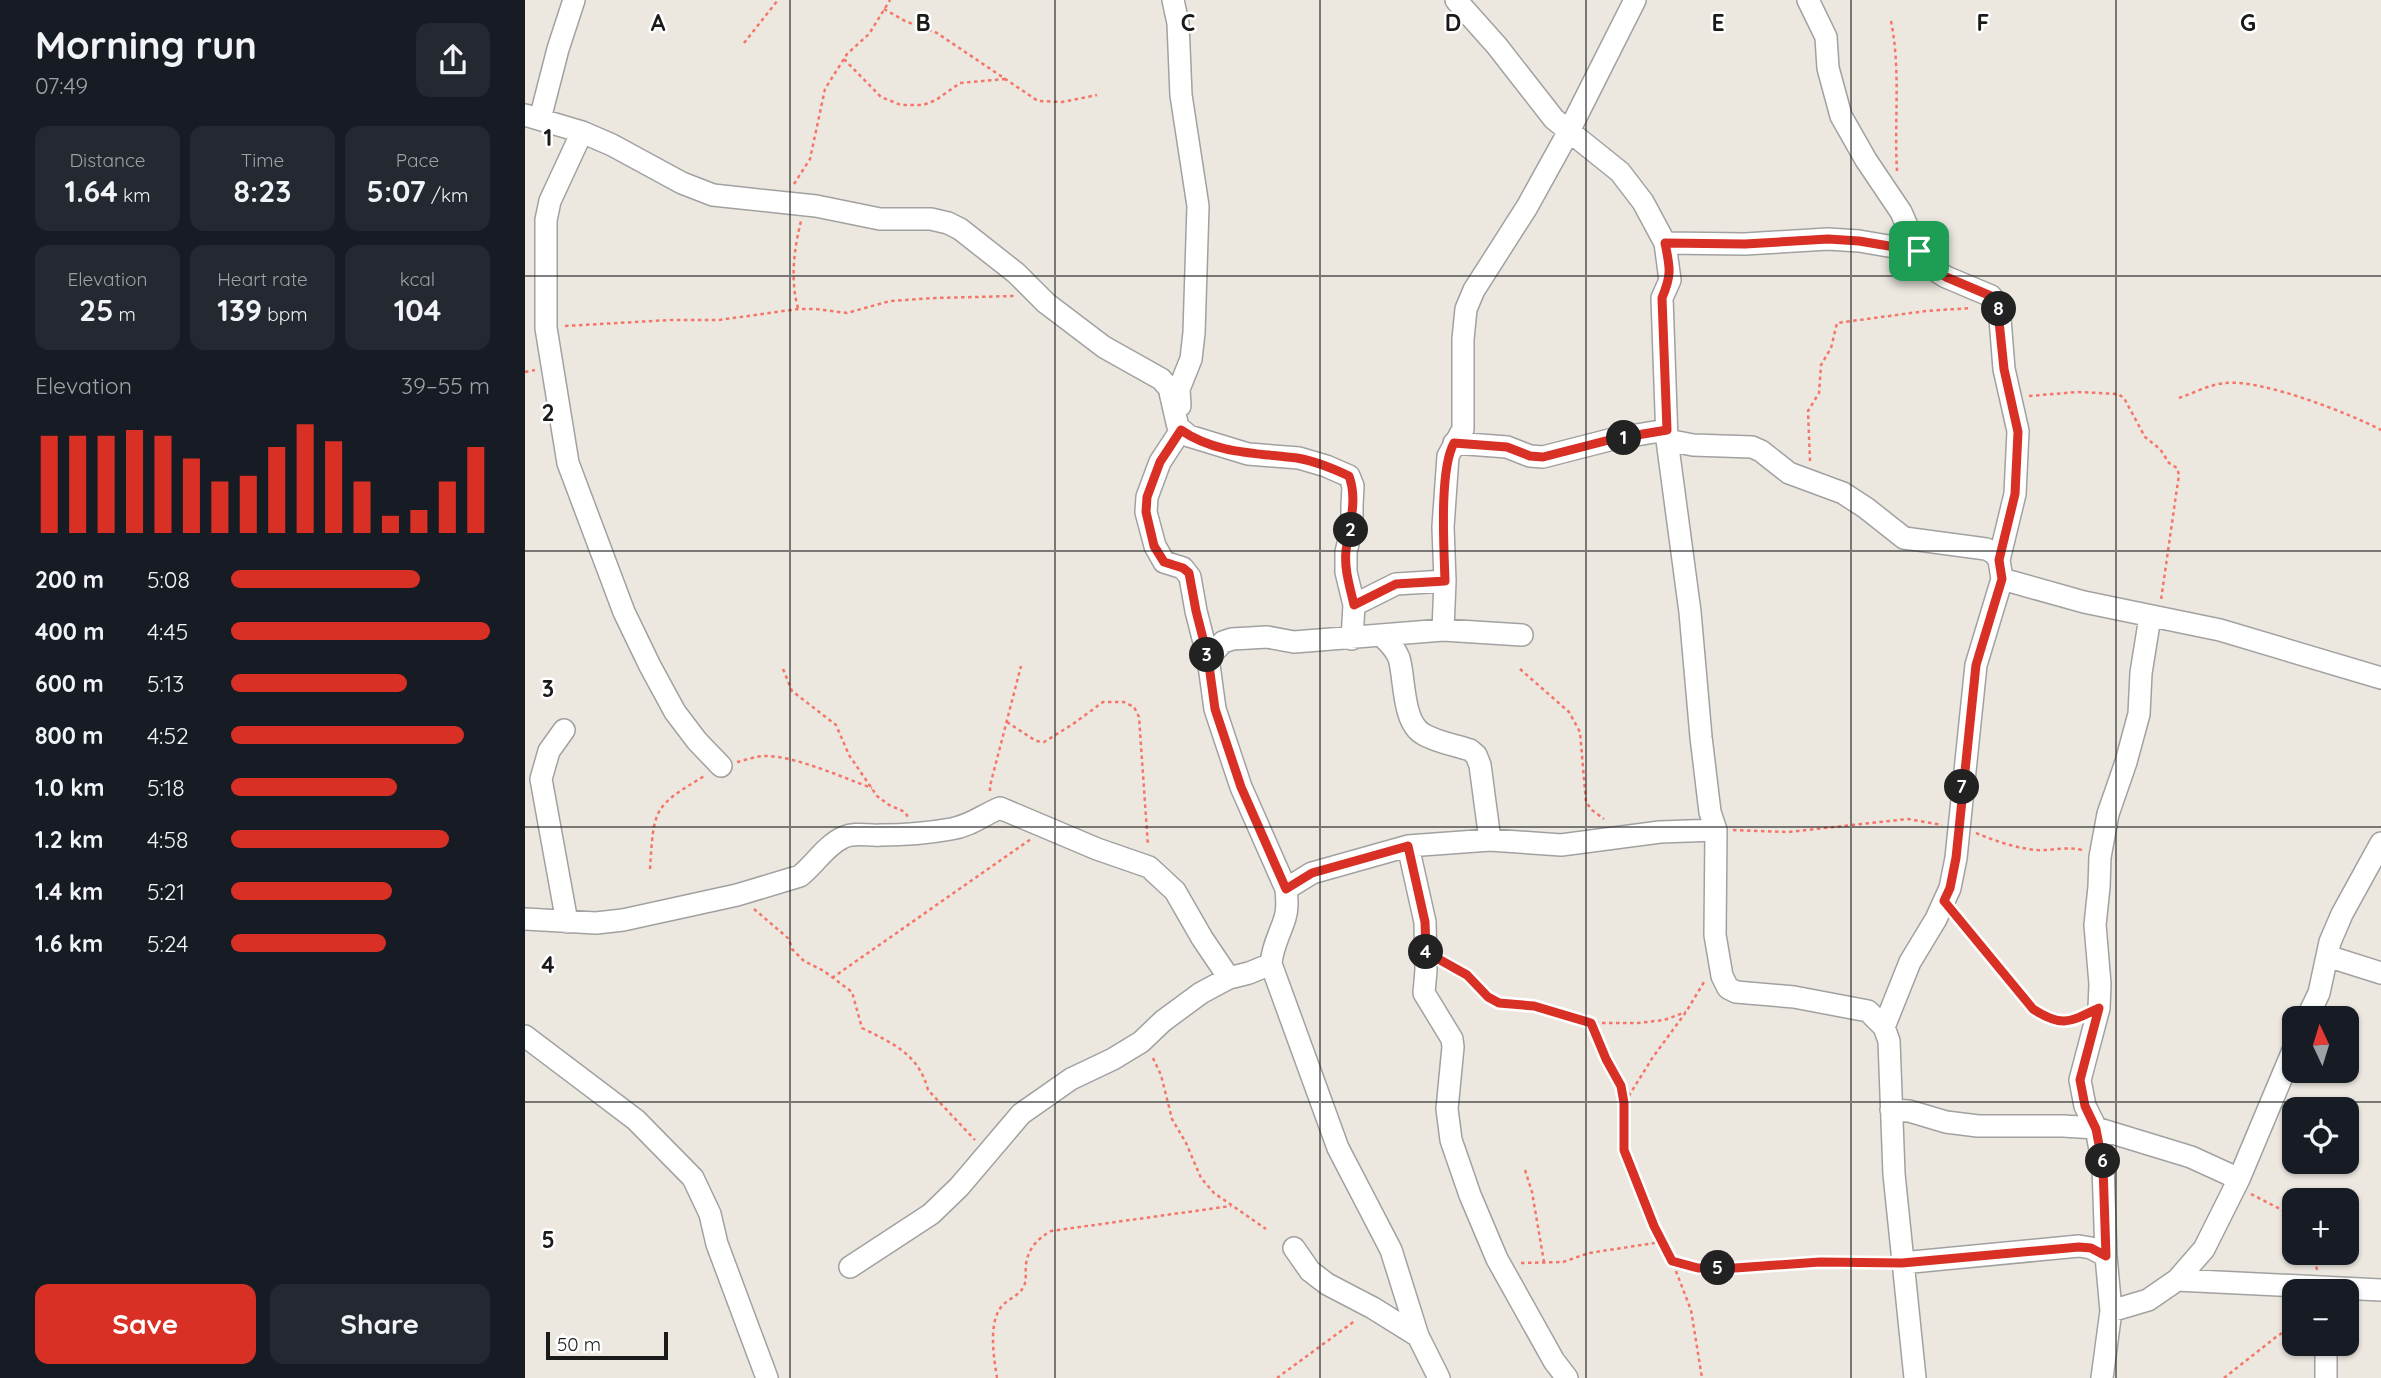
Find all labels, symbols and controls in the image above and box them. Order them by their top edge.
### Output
text: A [651,8,666,37]
text: B [915,8,931,37]
text: C [1181,8,1195,37]
text: D [1445,8,1461,37]
text: E [1711,8,1725,37]
text: F [1977,8,1989,37]
text: G [2240,8,2256,37]
text: Morning run [35,21,257,69]
button: share [416,23,490,97]
text: 07:49 [35,71,88,100]
text: 1 [544,123,552,152]
text: Distance [69,148,146,172]
text: Time [241,148,284,172]
text: Pace [396,148,439,172]
text: 1.64 [64,172,118,210]
text: 8:23 [234,172,291,210]
text: 5:07 [367,172,426,210]
text: km [118,183,151,207]
text: /km [426,183,468,207]
pin [1889,221,1949,281]
icon: arrive [1900,232,1938,270]
text: Elevation [67,267,148,291]
text: Heart rate [217,267,308,291]
text: kcal [400,267,435,291]
text: 25 [79,291,113,329]
text: 139 [217,291,262,329]
text: 104 [394,291,441,329]
pin: 8 [1981,292,2017,326]
text: 8 [1993,296,2004,320]
text: m [113,302,136,326]
text: bpm [262,302,308,326]
text: Elevation [35,371,132,400]
text: 39–55 m [401,371,490,400]
text: 2 [541,398,555,427]
pin: 1 [1607,420,1641,456]
text: 1 [1620,425,1627,449]
pin: 2 [1333,512,1369,548]
text: 2 [1345,517,1356,541]
text: 200 m [35,565,104,594]
text: 5:08 [147,565,190,594]
text: 400 m [35,617,104,646]
text: 4:45 [147,617,188,646]
pin: 3 [1189,638,1225,672]
text: 3 [1201,642,1212,666]
text: 600 m [35,669,104,698]
text: 5:13 [147,669,184,698]
text: 3 [542,674,554,703]
text: 800 m [35,721,104,750]
text: 4:52 [147,721,189,750]
pin: 7 [1945,770,1979,804]
text: 1.0 km [35,773,105,802]
text: 5:18 [147,773,185,802]
text: 7 [1956,774,1967,798]
text: 1.2 km [35,825,104,854]
text: 4:58 [147,825,188,854]
text: 1.4 km [35,877,103,906]
text: 5:21 [147,877,185,906]
text: 1.6 km [35,929,103,958]
text: 5:24 [147,929,188,958]
pin: 4 [1409,934,1443,970]
text: 4 [1420,939,1431,963]
text: 4 [541,950,555,979]
north arrow [2282,1006,2359,1083]
map controls [2282,1006,2359,1356]
button: locate [2282,1097,2359,1174]
pin: 6 [2085,1144,2121,1178]
text: 6 [2097,1148,2108,1172]
button: + [2282,1188,2359,1265]
text: 5 [541,1225,555,1254]
pin: 5 [1701,1250,1735,1286]
text: 5 [1712,1255,1723,1279]
button: − [2282,1279,2359,1356]
button: Save [35,1284,256,1364]
button: Share [270,1284,490,1364]
scale bar [546,1329,669,1361]
text: 50 m [557,1332,601,1356]

